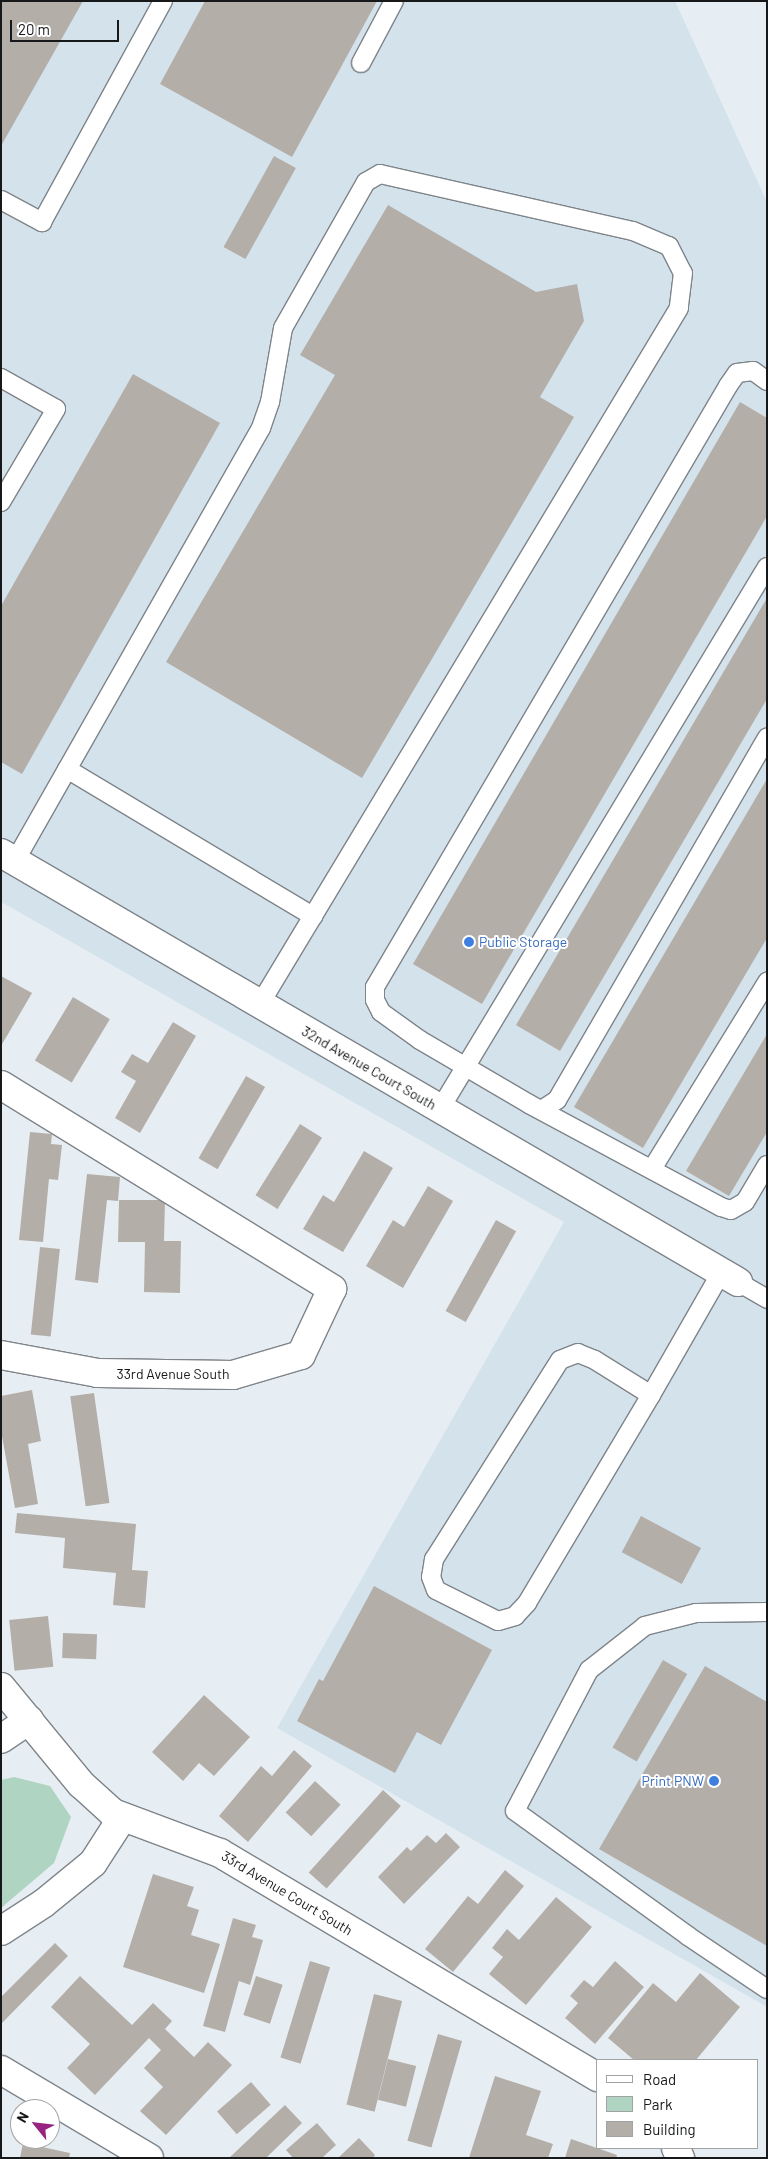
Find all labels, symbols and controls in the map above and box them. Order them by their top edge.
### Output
scale bar [12,10,121,42]
text: 20 m [18,20,50,38]
place label: Public Storage [479,934,567,950]
marker: Public Storage [463,936,475,948]
street label: 32nd Avenue Court South [299,1023,439,1113]
street label: 33rd Avenue South [116,1366,230,1382]
place label: Print PNW [642,1773,704,1789]
marker: Print PNW [708,1775,720,1787]
street label: 33rd Avenue Court South [218,1847,356,1939]
legend [596,2059,758,2149]
text: Road [643,2070,676,2088]
text: Park [643,2095,672,2113]
north arrow [10,2099,60,2149]
text: N [13,2109,32,2125]
text: Building [643,2120,696,2138]

